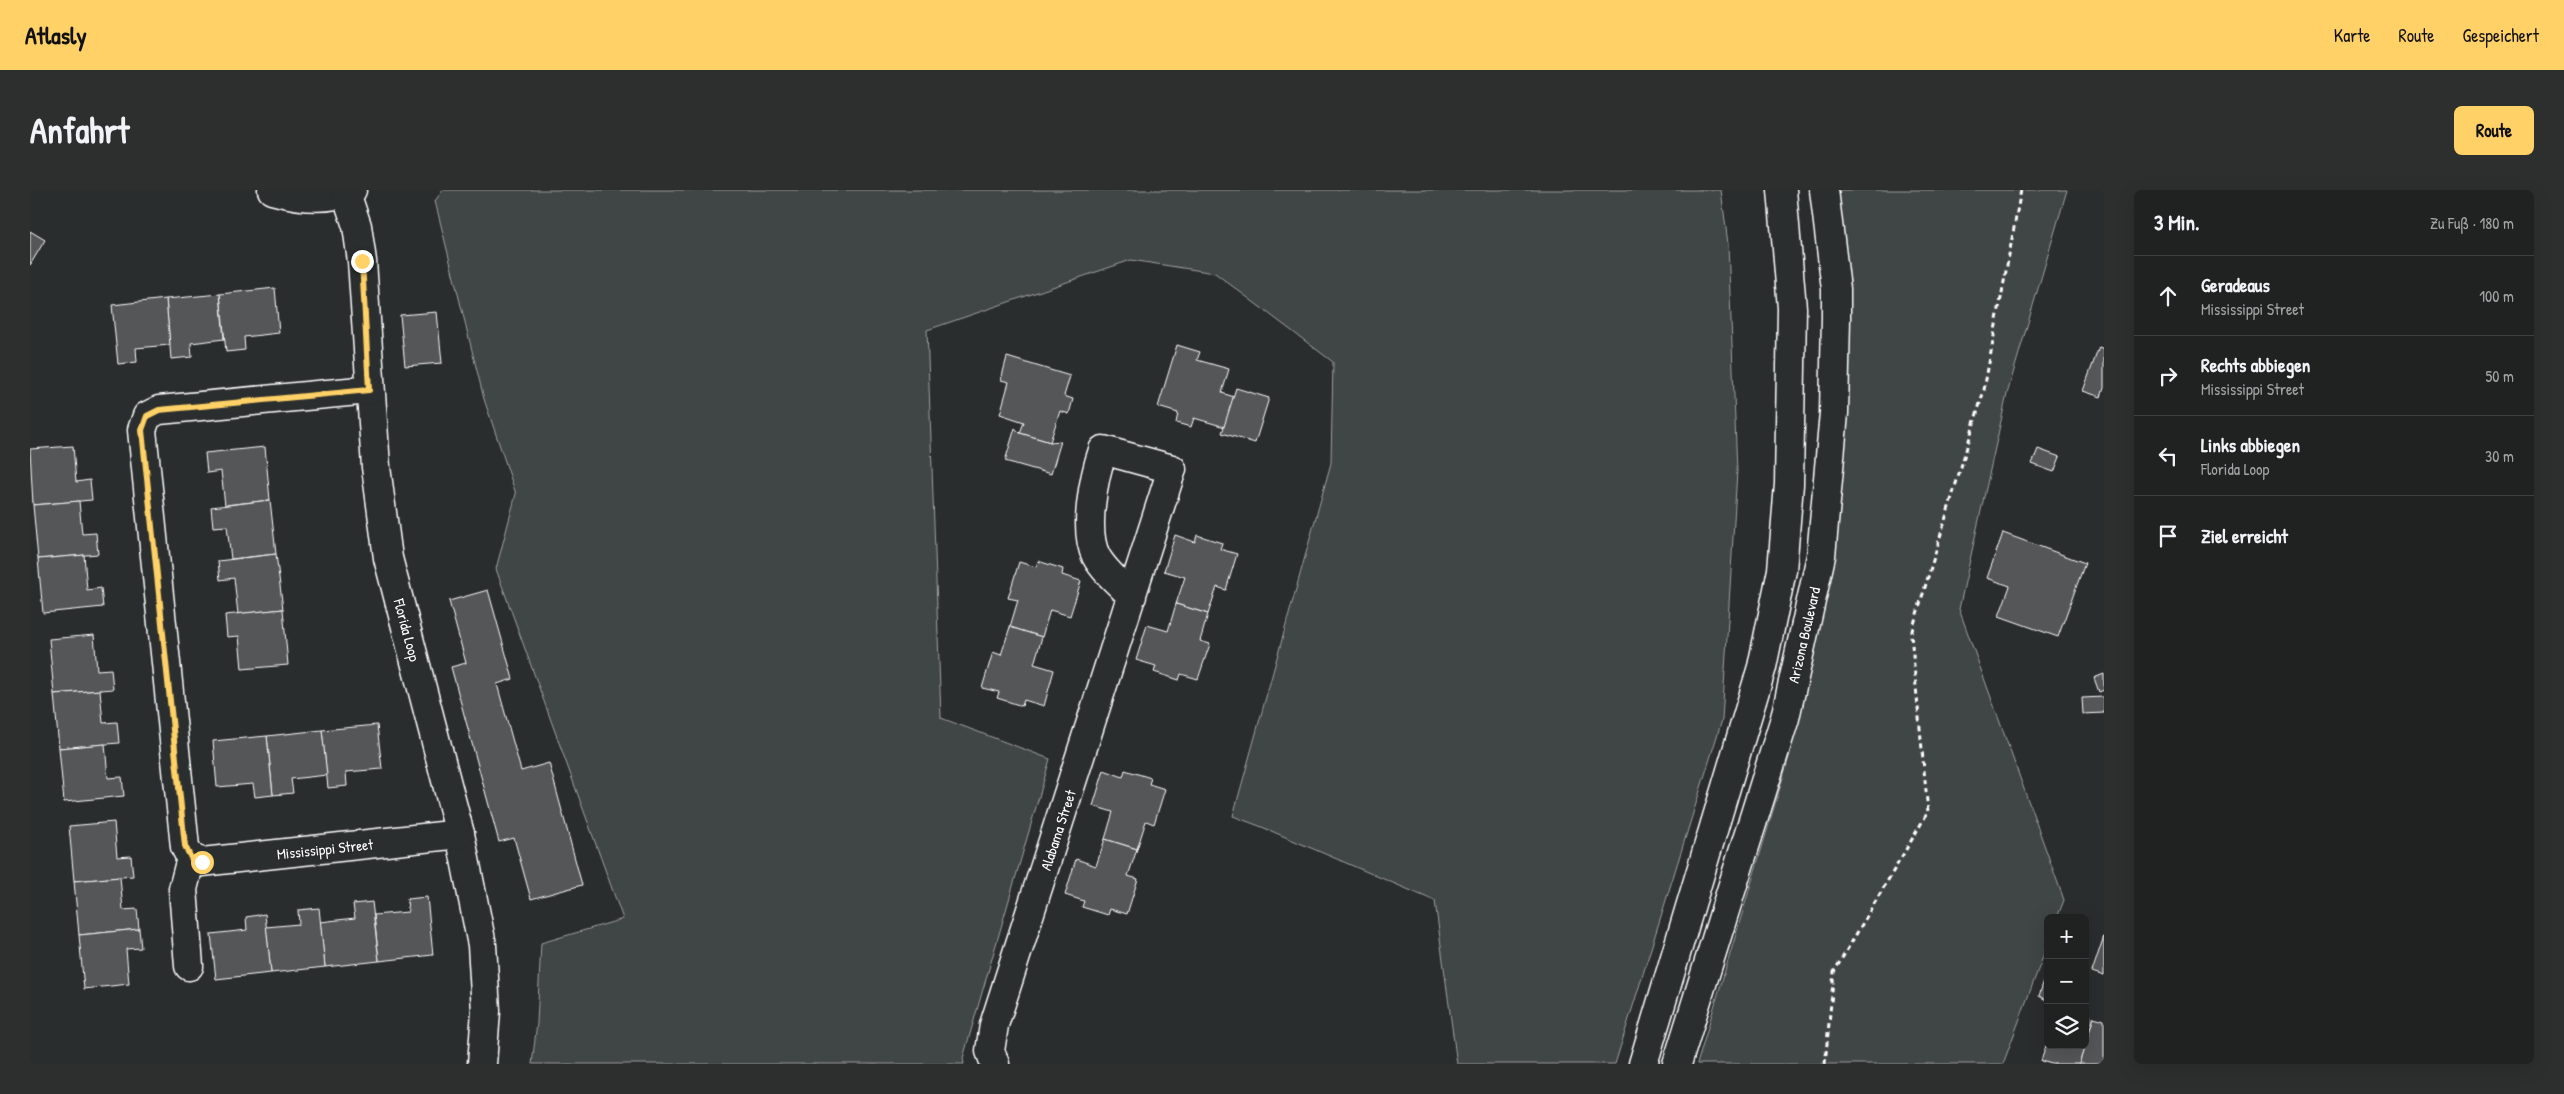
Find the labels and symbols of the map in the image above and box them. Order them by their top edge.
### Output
route end [351,250,374,273]
street label: Arizona Boulevard [1783,585,1825,685]
street label: Florida Loop [388,595,426,664]
street label: Alabama Street [1035,786,1081,873]
street label: Mississippi Street [276,833,375,864]
route start [191,851,214,874]

